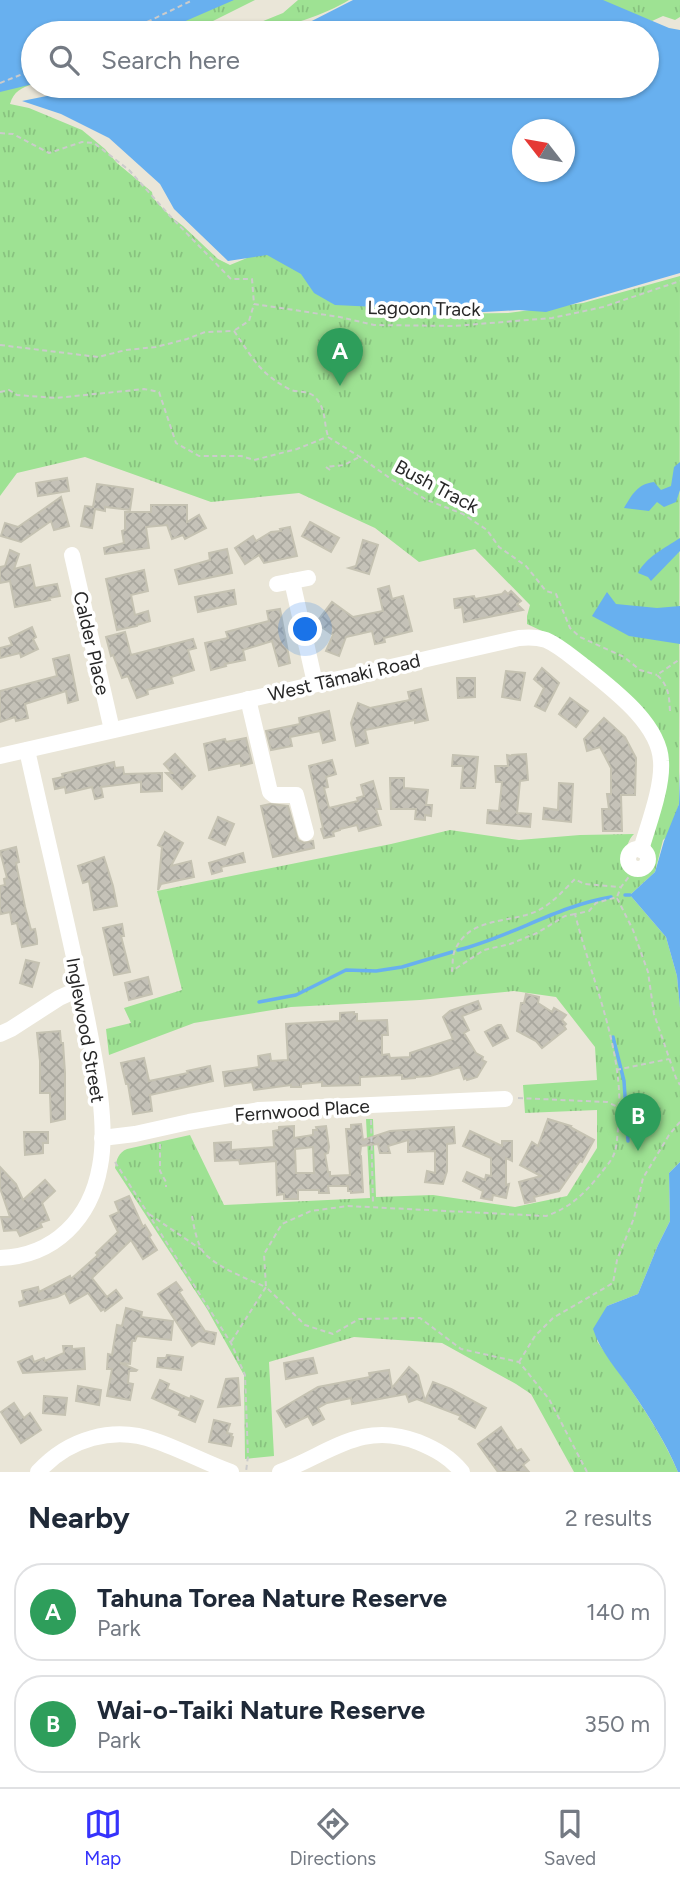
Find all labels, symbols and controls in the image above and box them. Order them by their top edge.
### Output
search box [21,21,659,98]
icon: search [45,41,83,79]
text: Search here [101,44,240,76]
north arrow [512,119,575,182]
street label: Lagoon Track [367,296,482,321]
pin: A [317,328,363,386]
street label: Bush Track [391,455,483,518]
street label: Calder Place [68,589,115,697]
your location [288,612,322,646]
street label: West Tāmaki Road [266,649,422,706]
street label: Inglewood Street [61,956,110,1104]
pin: B [615,1093,661,1151]
street label: Fernwood Place [234,1094,370,1127]
text: Nearby [28,1499,130,1536]
text: 2 results [565,1504,652,1532]
text: Tahuna Torea Nature Reserve [97,1582,447,1614]
text: A [45,1598,61,1626]
text: 140 m [586,1598,650,1626]
text: Park [97,1614,141,1642]
text: Wai-o-Taiki Nature Reserve [97,1694,425,1726]
text: B [46,1710,60,1738]
text: 350 m [584,1710,650,1738]
text: Park [97,1726,141,1754]
tab: Map [84,1805,122,1870]
tab: Directions [289,1805,376,1870]
tab: Saved [544,1805,596,1870]

